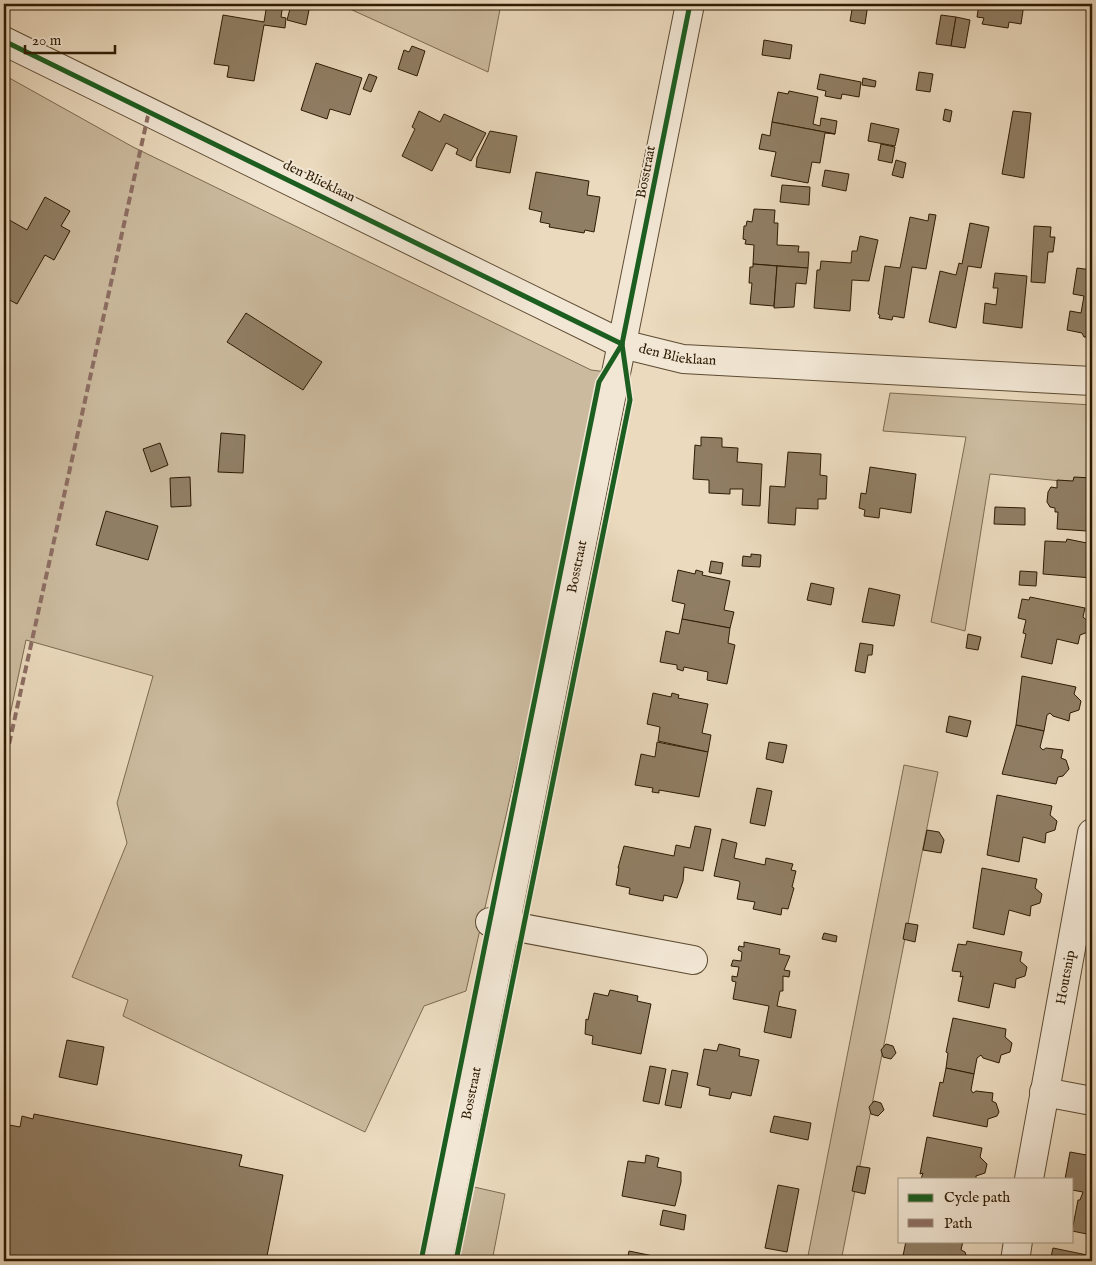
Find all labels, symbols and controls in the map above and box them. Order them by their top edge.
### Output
scale bar [25,22,115,54]
text: 20 m [32,31,62,50]
street label: Bosstraat [632,144,660,200]
street label: den Blieklaan [280,156,359,207]
street label: den Blieklaan [637,339,717,370]
street label: Bosstraat [563,539,591,595]
street label: Houtsnip [1052,948,1080,1006]
street label: Bosstraat [458,1065,486,1121]
legend [898,1178,1074,1242]
text: Cycle path [944,1188,1010,1207]
text: Path [944,1214,972,1233]

